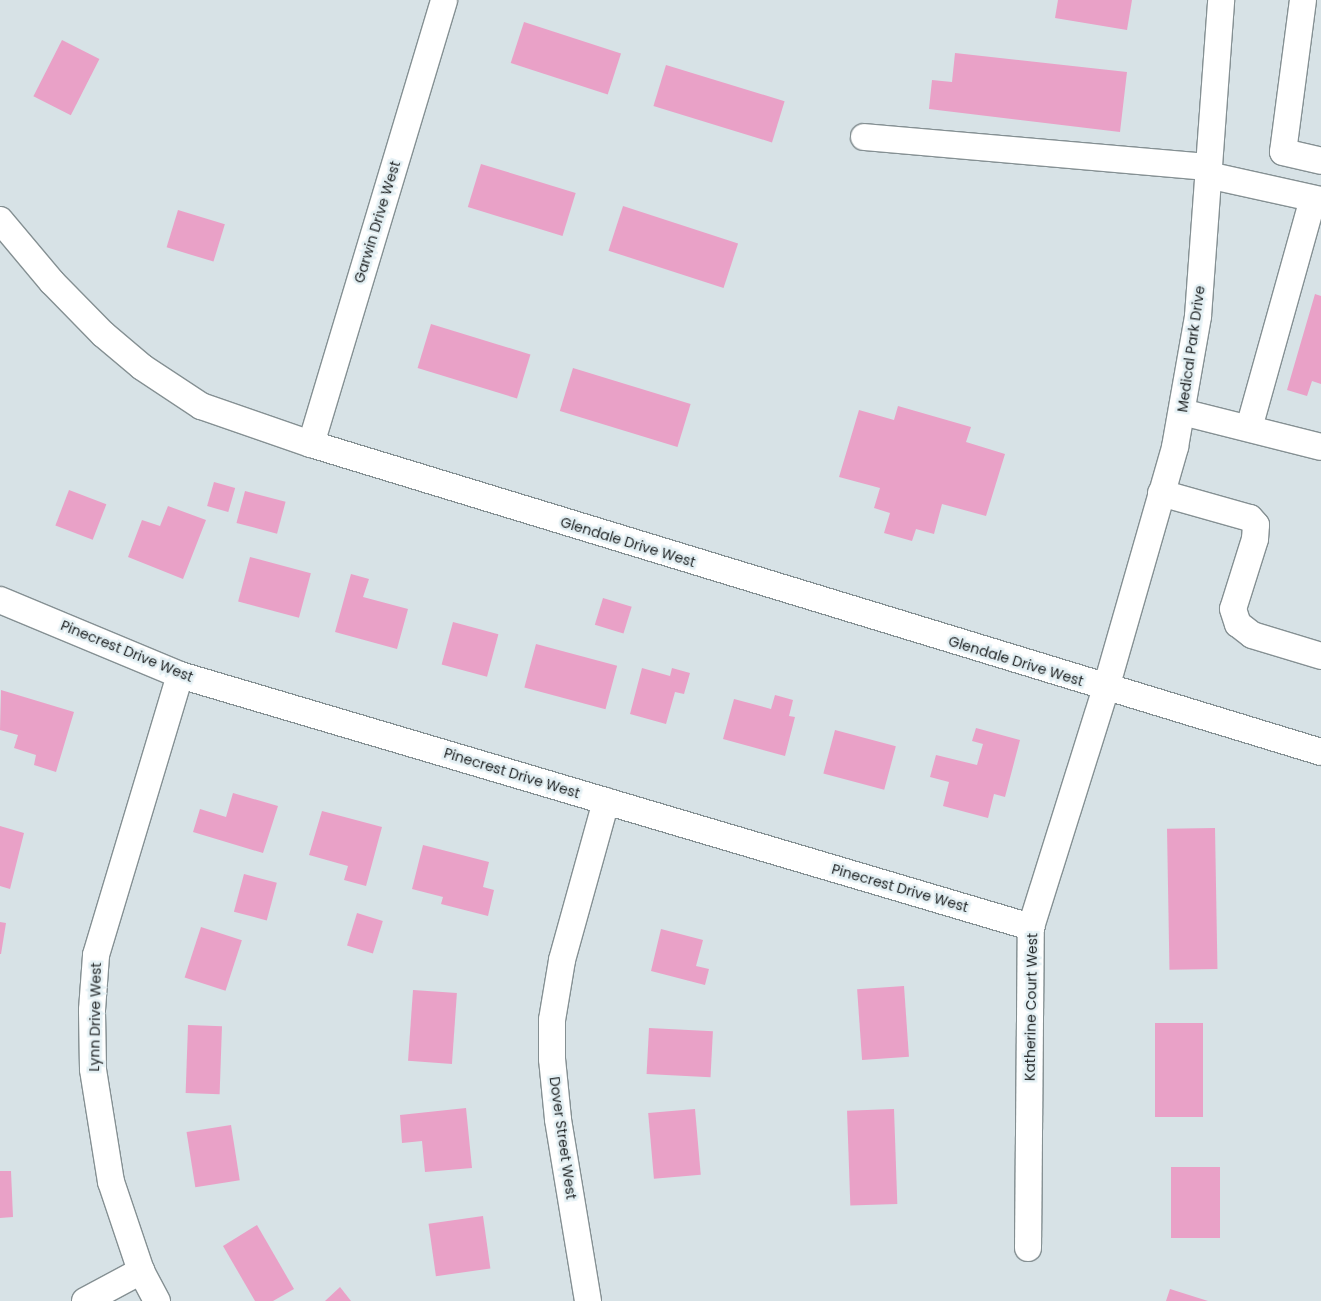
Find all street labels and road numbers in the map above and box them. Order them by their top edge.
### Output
street label: Garwin Drive West [350,159,404,285]
street label: Medical Park Drive [1174,285,1208,413]
street label: Glendale Drive West [558,513,698,571]
street label: Pinecrest Drive West [58,617,196,685]
street label: Glendale Drive West [946,632,1086,690]
street label: Pinecrest Drive West [442,744,582,802]
street label: Pinecrest Drive West [830,860,970,916]
street label: Katherine Court West [1021,933,1041,1081]
street label: Lynn Drive West [86,962,104,1072]
street label: Dover Street West [546,1076,580,1200]

